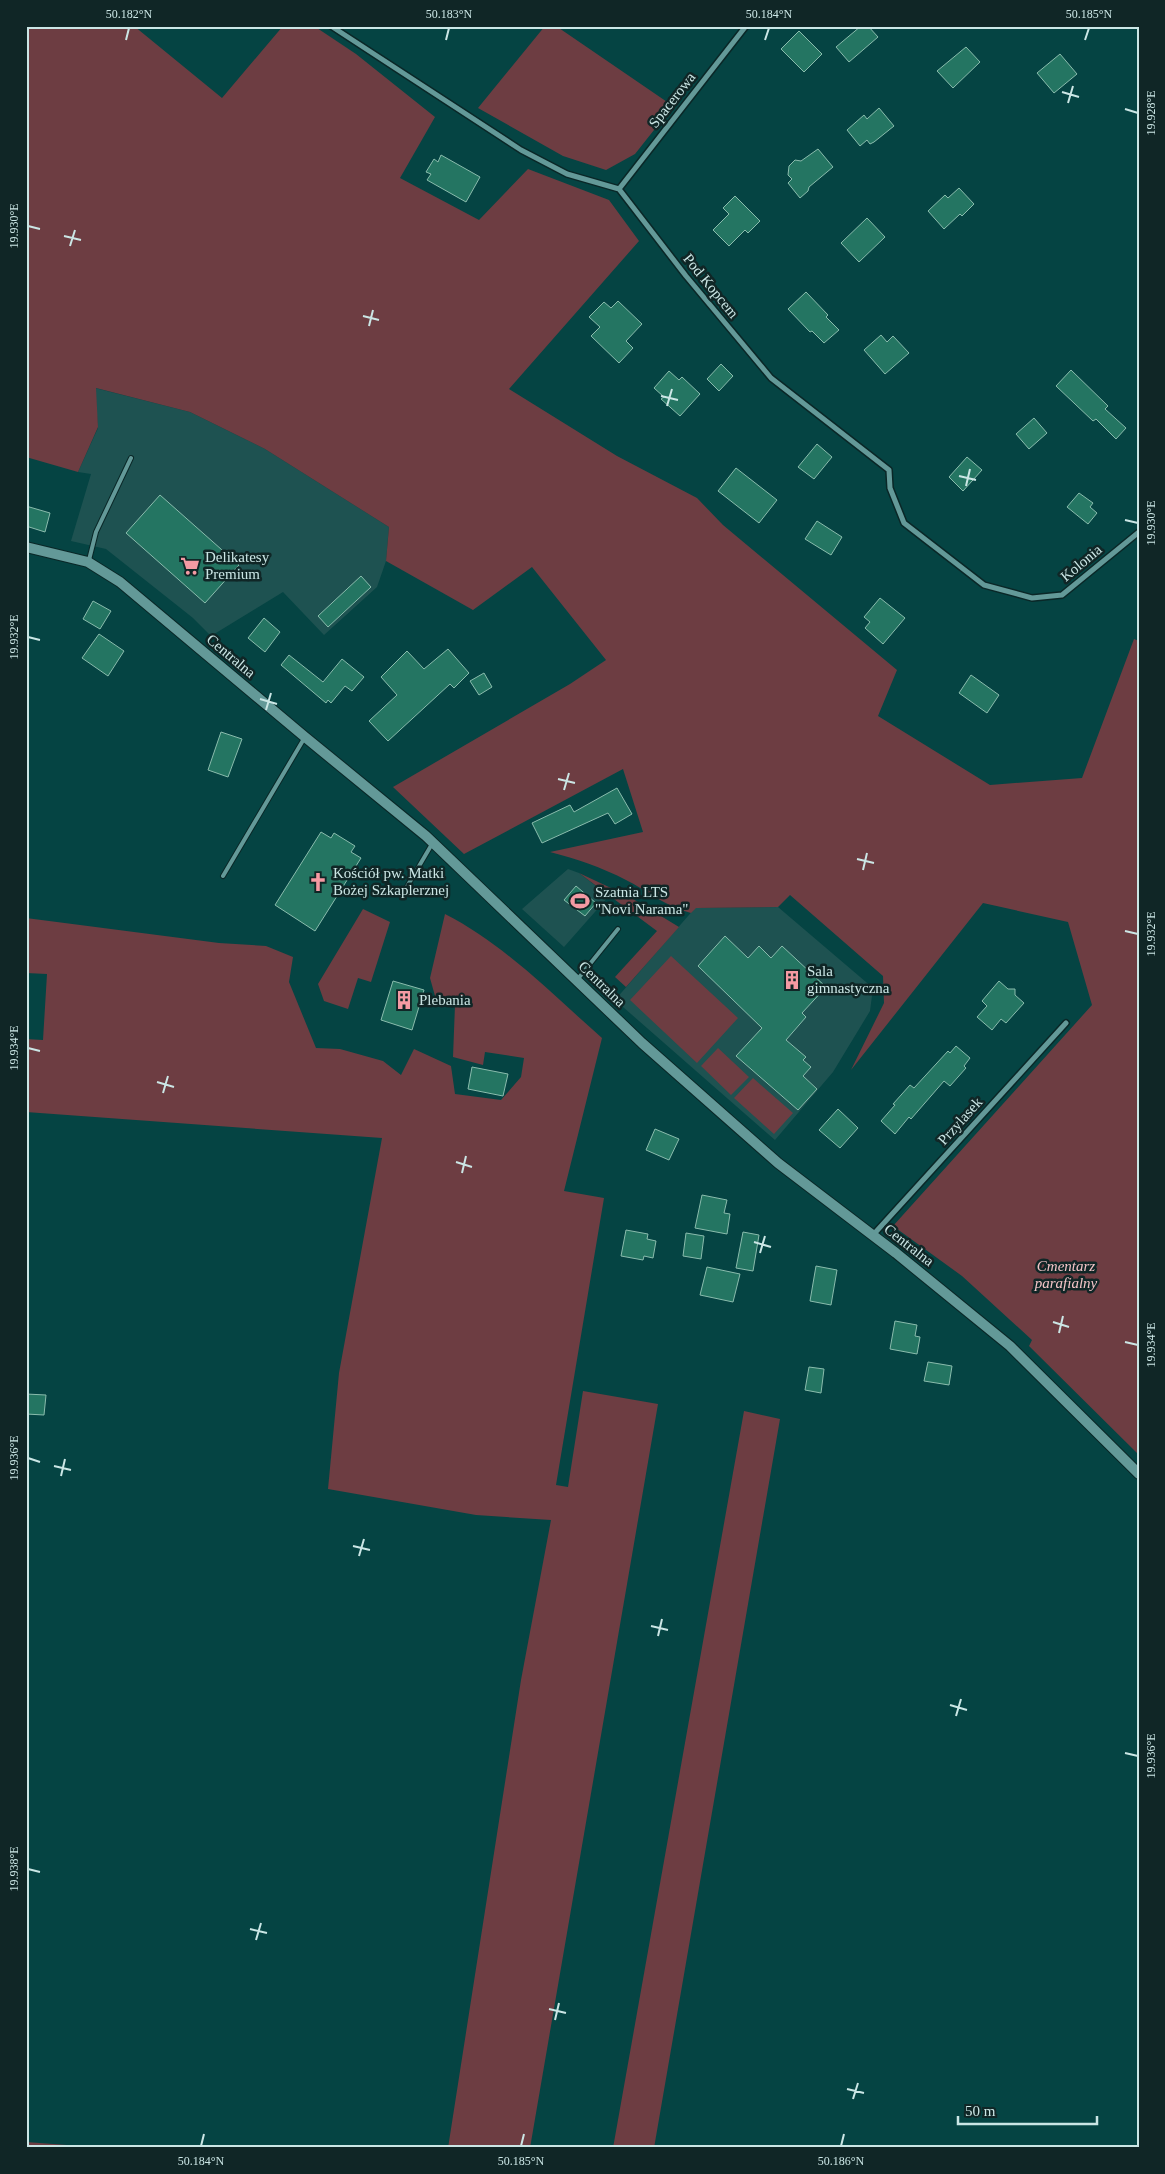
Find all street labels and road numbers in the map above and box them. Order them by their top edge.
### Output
street label: Spacerowa [645,69,699,131]
street label: Pod Kopcem [680,251,742,322]
street label: Kolonia [1057,541,1105,585]
street label: Centralna [204,631,259,681]
street label: Centralna [575,958,629,1010]
street label: Przylasek [935,1094,986,1148]
street label: Centralna [881,1221,937,1269]

